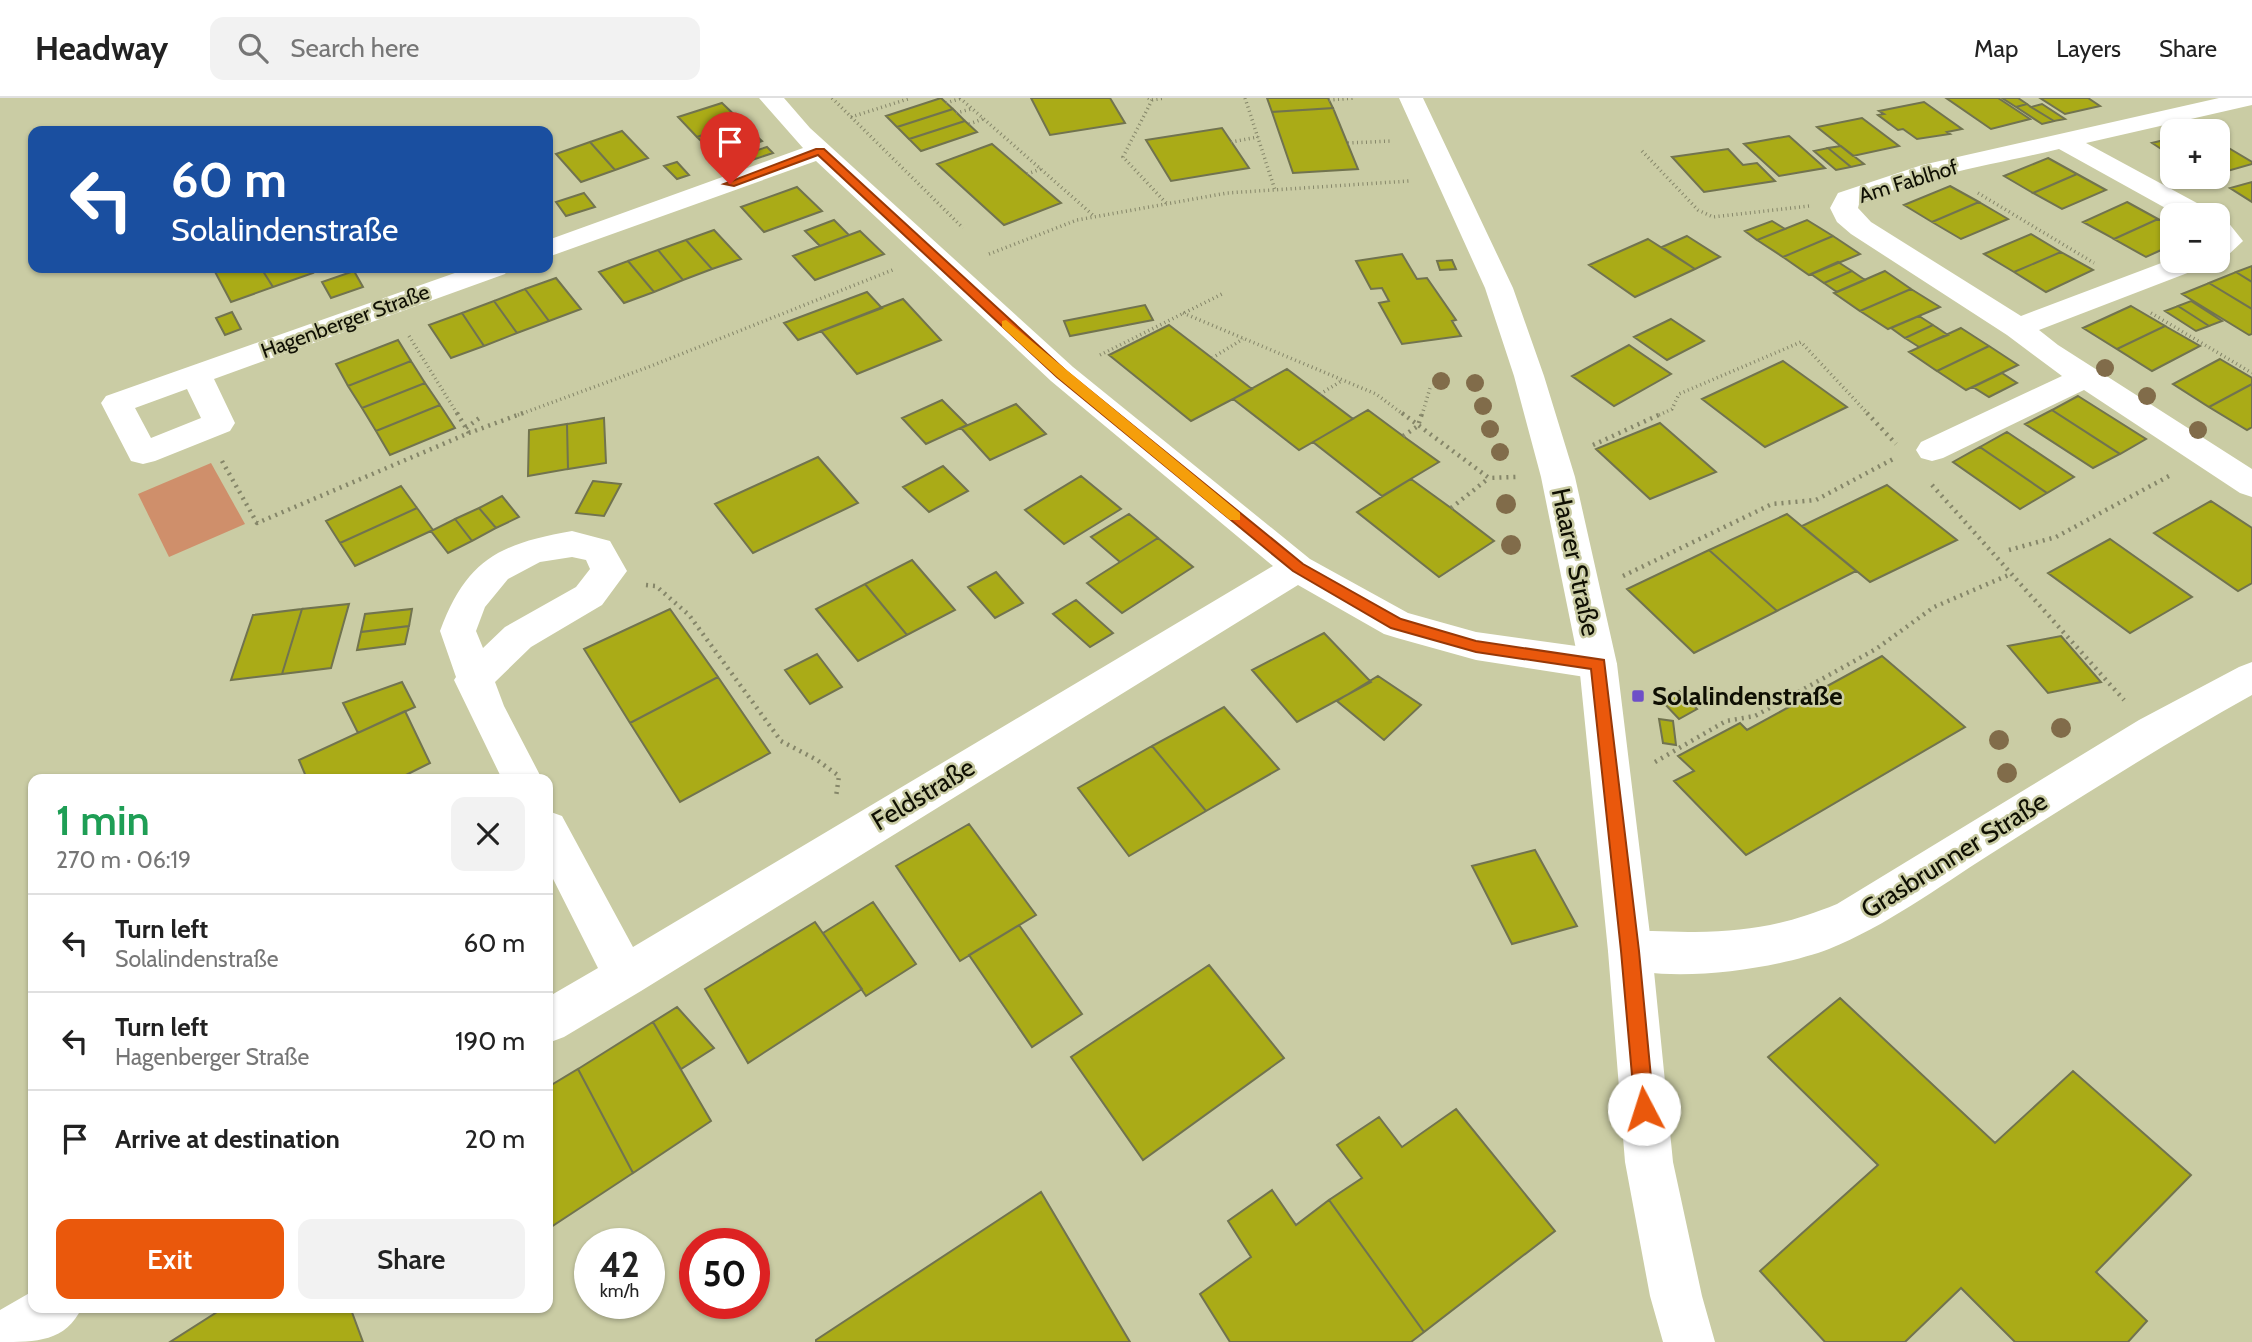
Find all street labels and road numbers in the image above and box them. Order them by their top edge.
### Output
street label: Am Fablhof [1855,154,1961,208]
street label: Hagenberger Straße [257,279,433,363]
street label: Haarer Straße [1545,485,1607,639]
street label: Feldstraße [866,751,980,837]
street label: Grasbrunner Straße [1855,785,2053,925]

